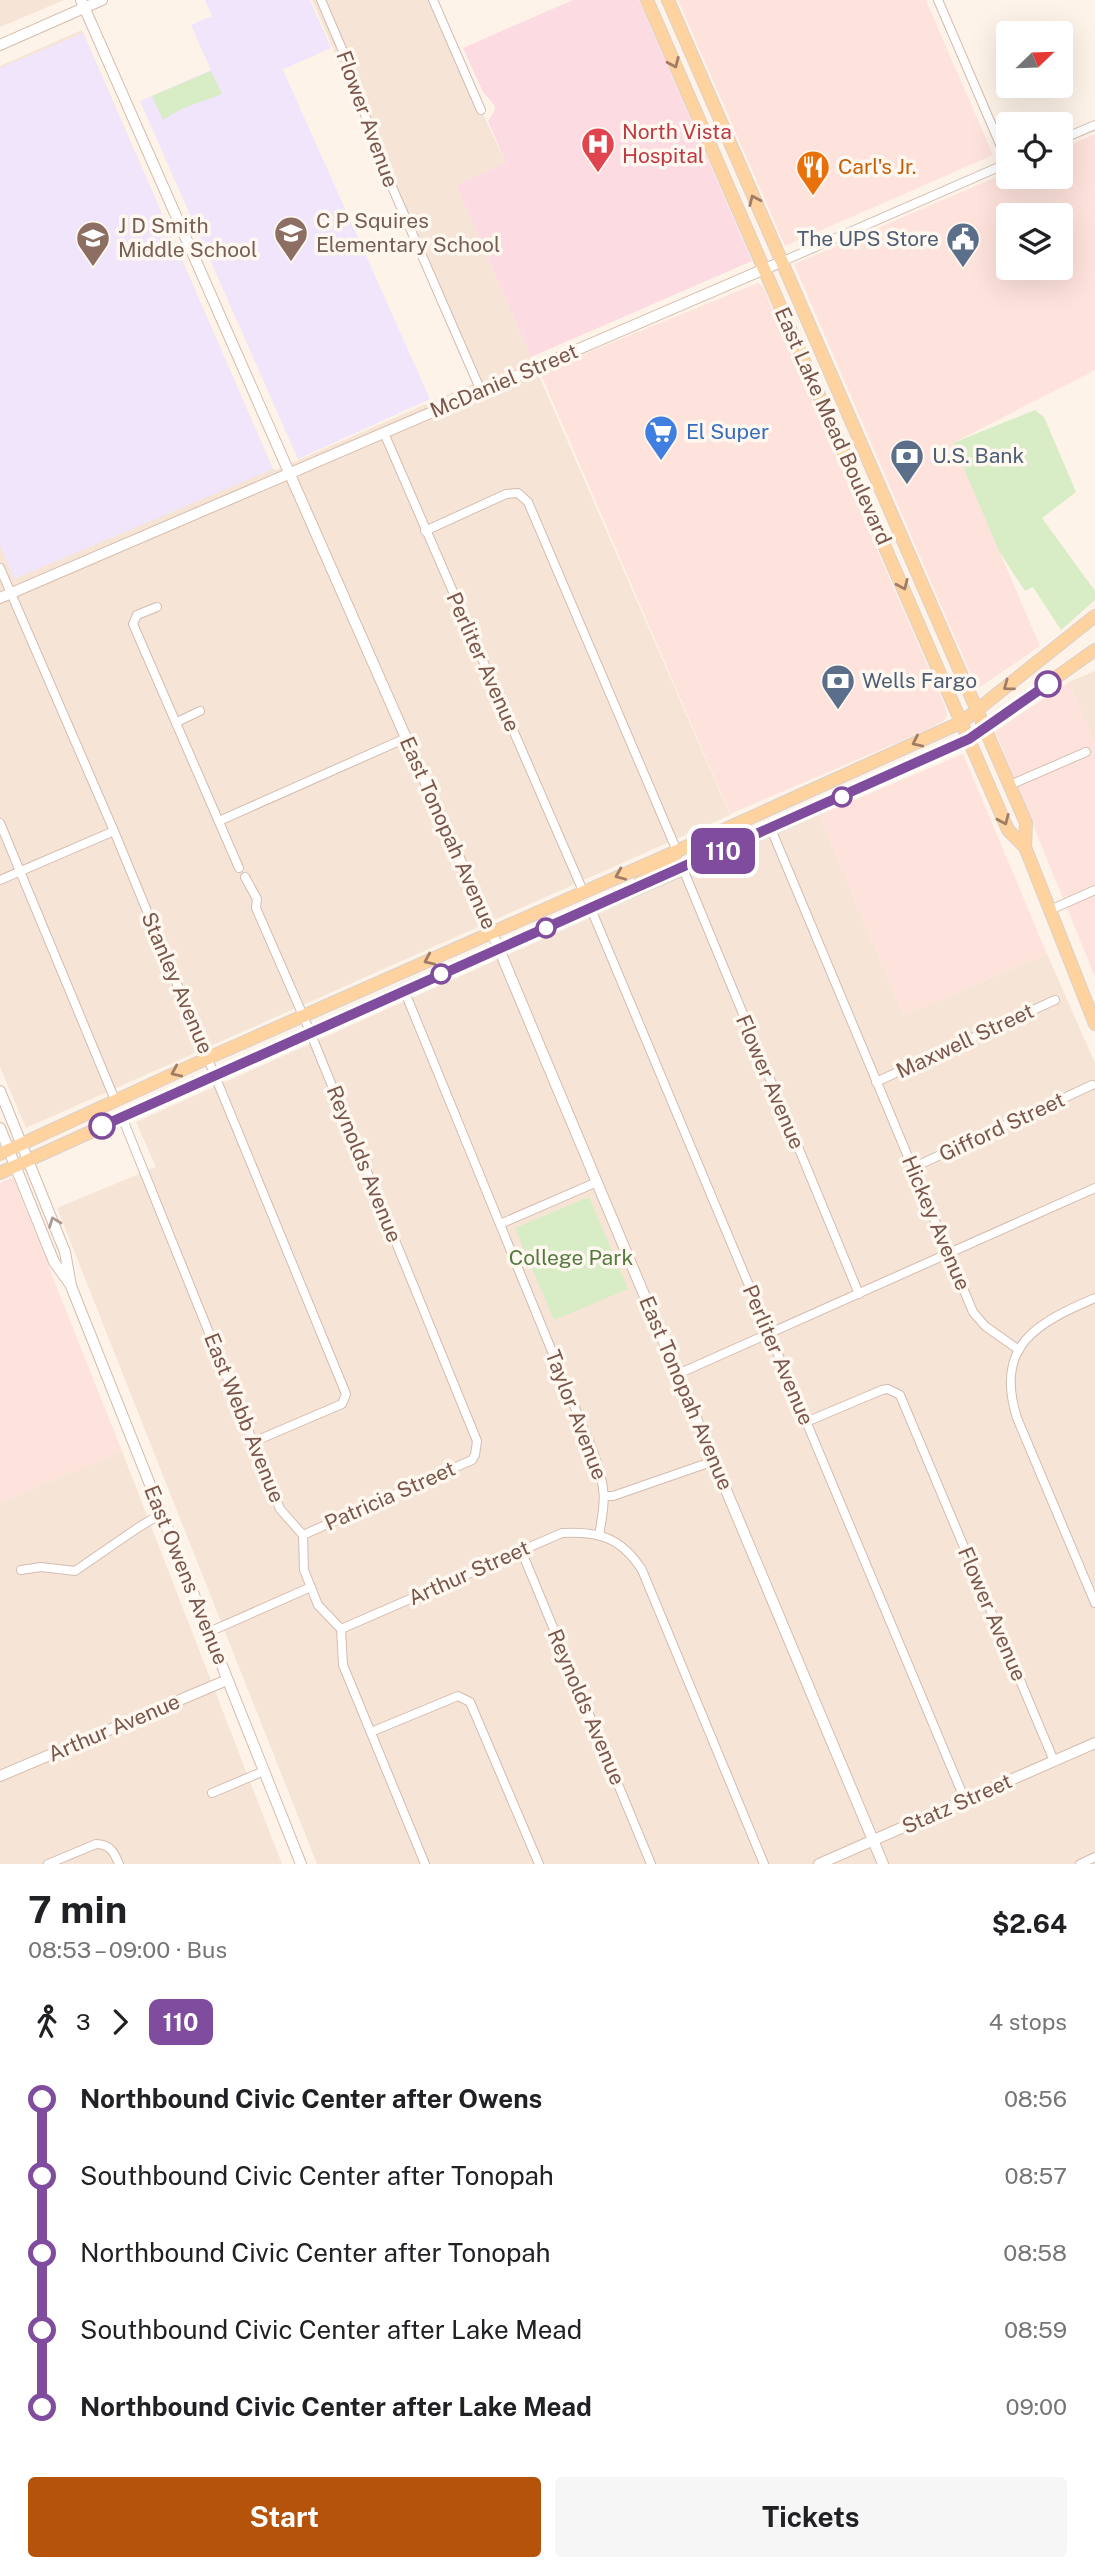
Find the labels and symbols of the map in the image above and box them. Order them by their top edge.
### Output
north arrow [996,21,1073,98]
street label: Flower Avenue [331,47,404,191]
one-way arrow [666,55,680,68]
place label: North Vista Hospital [622,119,732,168]
hospital icon: North Vista Hospital [579,125,617,174]
restaurant icon: Carl's Jr. [794,148,832,197]
place label: Carl's Jr. [838,154,916,179]
one-way arrow [748,194,762,207]
place label: C P Squires Elementary School [316,208,500,257]
place label: J D Smith Middle School [118,213,257,262]
school or university icon: C P Squires Elementary School [272,214,310,263]
school or university icon: J D Smith Middle School [74,219,112,268]
public building icon: The UPS Store [944,220,982,269]
place label: The UPS Store [797,226,939,251]
street label: East Lake Mead Boulevard [770,303,897,548]
street label: McDaniel Street [426,338,581,423]
supermarket icon: El Super [642,413,680,462]
place label: El Super [686,419,769,444]
bank icon: U.S. Bank [888,437,926,486]
place label: U.S. Bank [932,443,1024,468]
one-way arrow [895,578,909,590]
street label: Perliter Avenue [442,588,525,735]
bank icon: Wells Fargo [819,662,857,711]
place label: Wells Fargo [862,668,977,693]
unlabelled marker [1035,671,1061,697]
one-way arrow [1003,677,1016,690]
street label: East Tonopah Avenue [395,733,502,933]
one-way arrow [912,734,924,748]
unlabelled marker [832,787,852,807]
one-way arrow [996,813,1010,825]
line badge: 110 [683,828,763,874]
one-way arrow [615,867,627,881]
street label: Stanley Avenue [136,908,219,1057]
unlabelled marker [536,918,556,938]
one-way arrow [424,952,436,966]
unlabelled marker [431,964,451,984]
street label: Maxwell Street [892,998,1037,1083]
street label: Flower Avenue [731,1011,810,1153]
one-way arrow [171,1064,184,1078]
street label: Reynolds Avenue [322,1082,407,1246]
street label: Gifford Street [935,1087,1068,1167]
unlabelled marker [89,1113,115,1139]
street label: Hickey Avenue [897,1152,976,1294]
one-way arrow [48,1217,62,1229]
park label: College Park [509,1245,633,1270]
street label: Perliter Avenue [738,1281,819,1429]
street label: East Tonopah Avenue [634,1292,739,1494]
street label: East Webb Avenue [199,1329,290,1506]
street label: Taylor Avenue [540,1346,613,1483]
street label: Patricia Street [321,1456,459,1536]
street label: East Owens Avenue [139,1481,234,1668]
street label: Arthur Street [404,1535,533,1610]
street label: Flower Avenue [953,1543,1032,1685]
street label: Reynolds Avenue [542,1625,631,1789]
street label: Arthur Avenue [44,1689,184,1767]
street label: Statz Street [898,1768,1016,1839]

